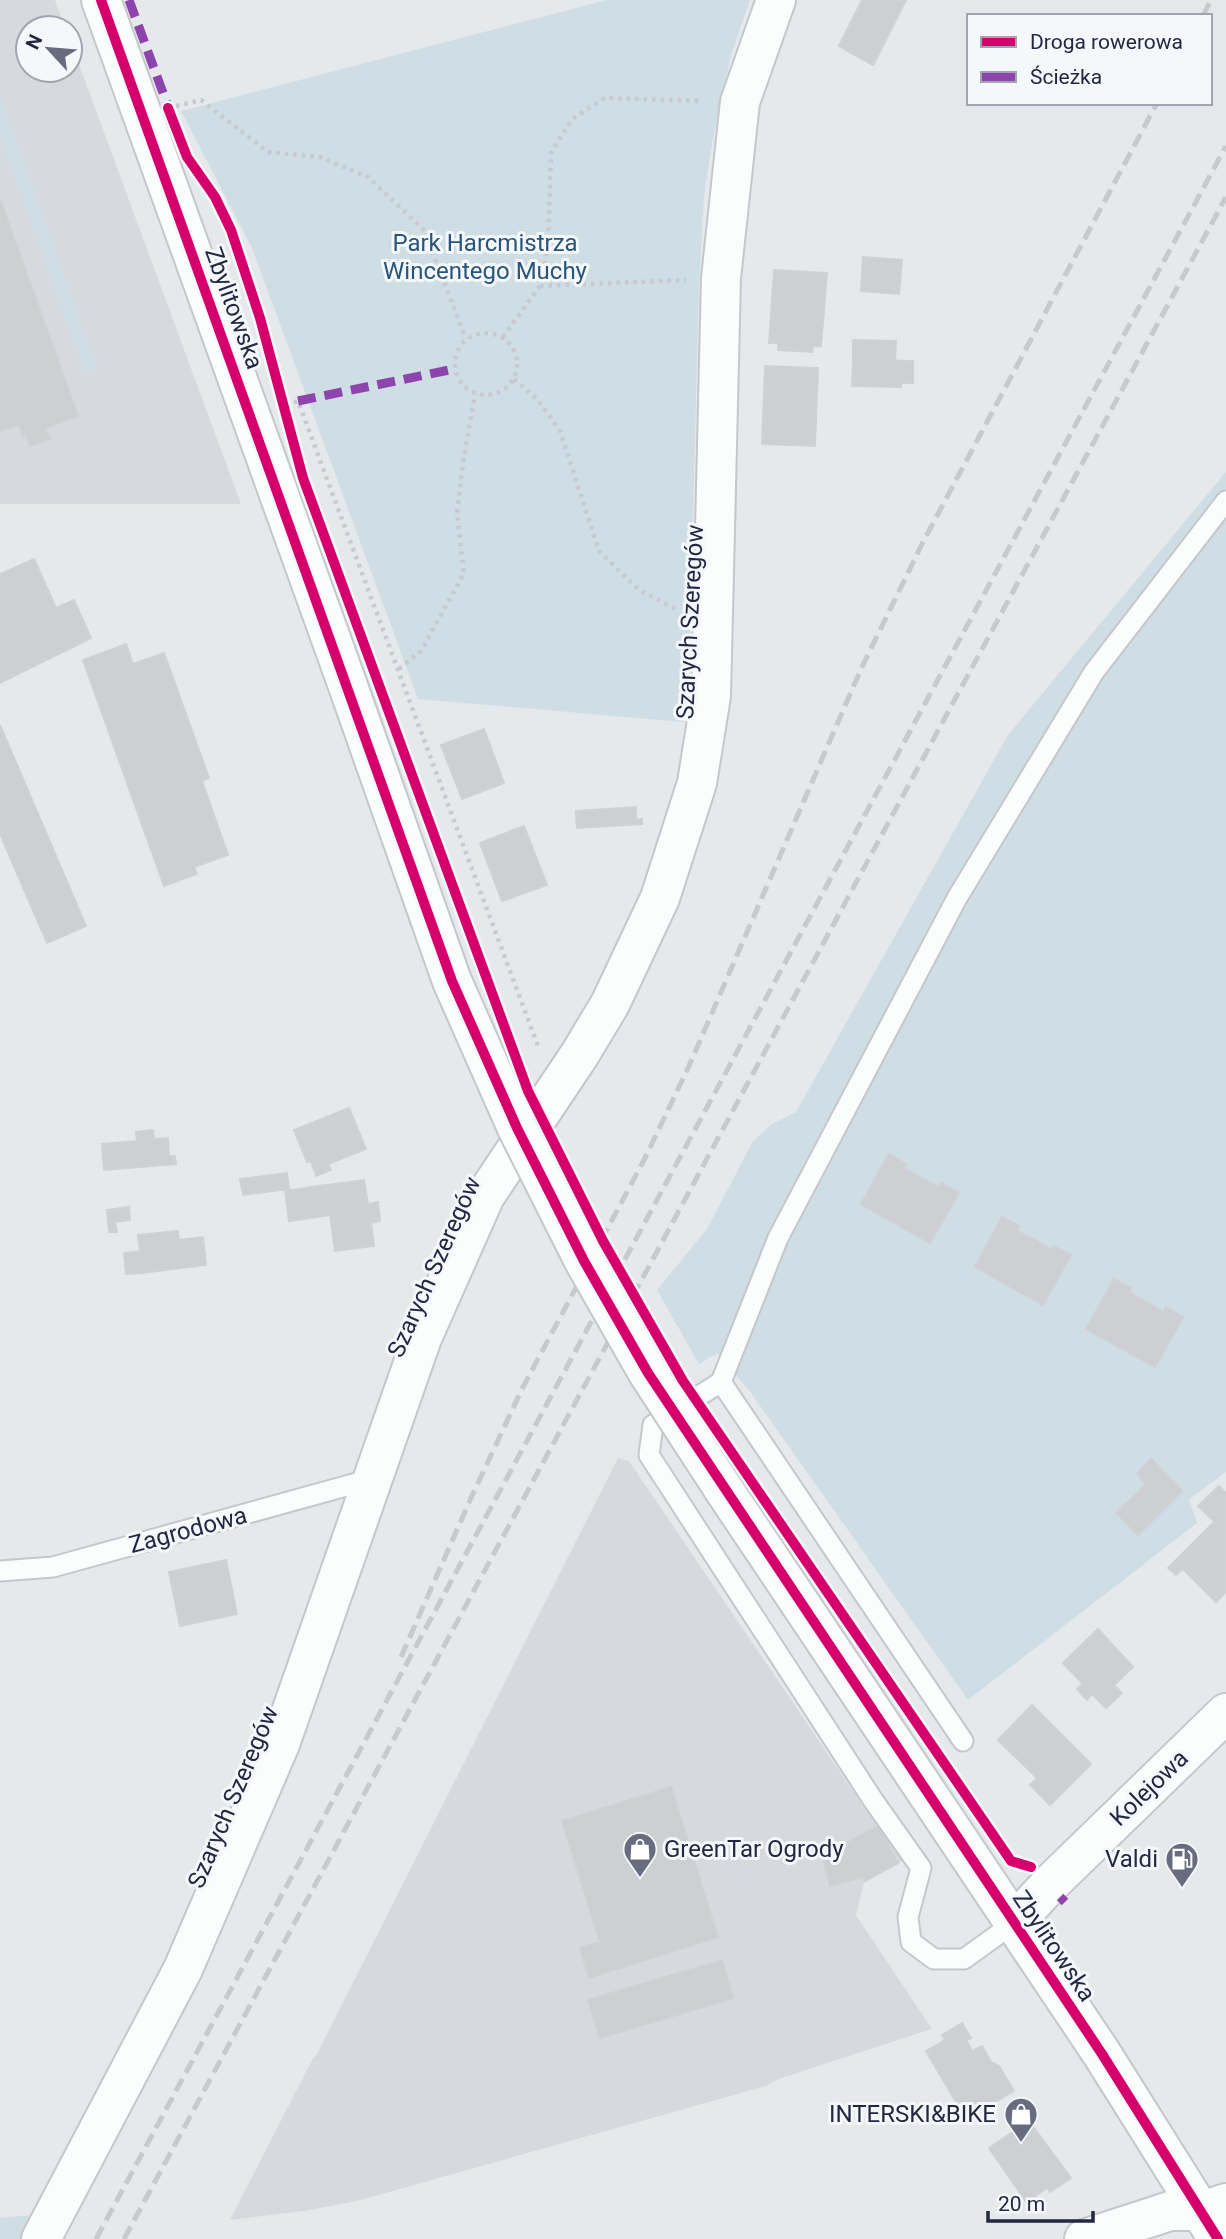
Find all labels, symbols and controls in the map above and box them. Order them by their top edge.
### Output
north arrow [14,14,84,84]
legend [967,14,1212,105]
text: Droga rowerowa [1030,30,1183,54]
text: N [21,31,47,53]
text: Ścieżka [1030,65,1102,89]
park label: Park Harcmistrza Wincentego Muchy [383,229,588,285]
street label: Zbylitowska [199,243,269,373]
street label: Szarych Szeregów [671,524,709,720]
street label: Szarych Szeregów [382,1172,486,1362]
street label: Zagrodowa [126,1501,250,1559]
street label: Szarych Szeregów [182,1702,284,1892]
street label: Kolejowa [1104,1744,1194,1832]
shop icon: GreenTar Ogrody [621,1830,659,1879]
place label: GreenTar Ogrody [664,1835,844,1863]
fuel station icon: Valdi [1163,1840,1201,1889]
place label: Valdi [1105,1845,1158,1873]
street label: Zbylitowska [1007,1885,1101,2007]
shop icon: INTERSKI&BIKE [1002,2095,1040,2144]
place label: INTERSKI&BIKE [829,2100,996,2128]
scale bar [988,2180,1093,2224]
text: 20 m [998,2192,1045,2216]

